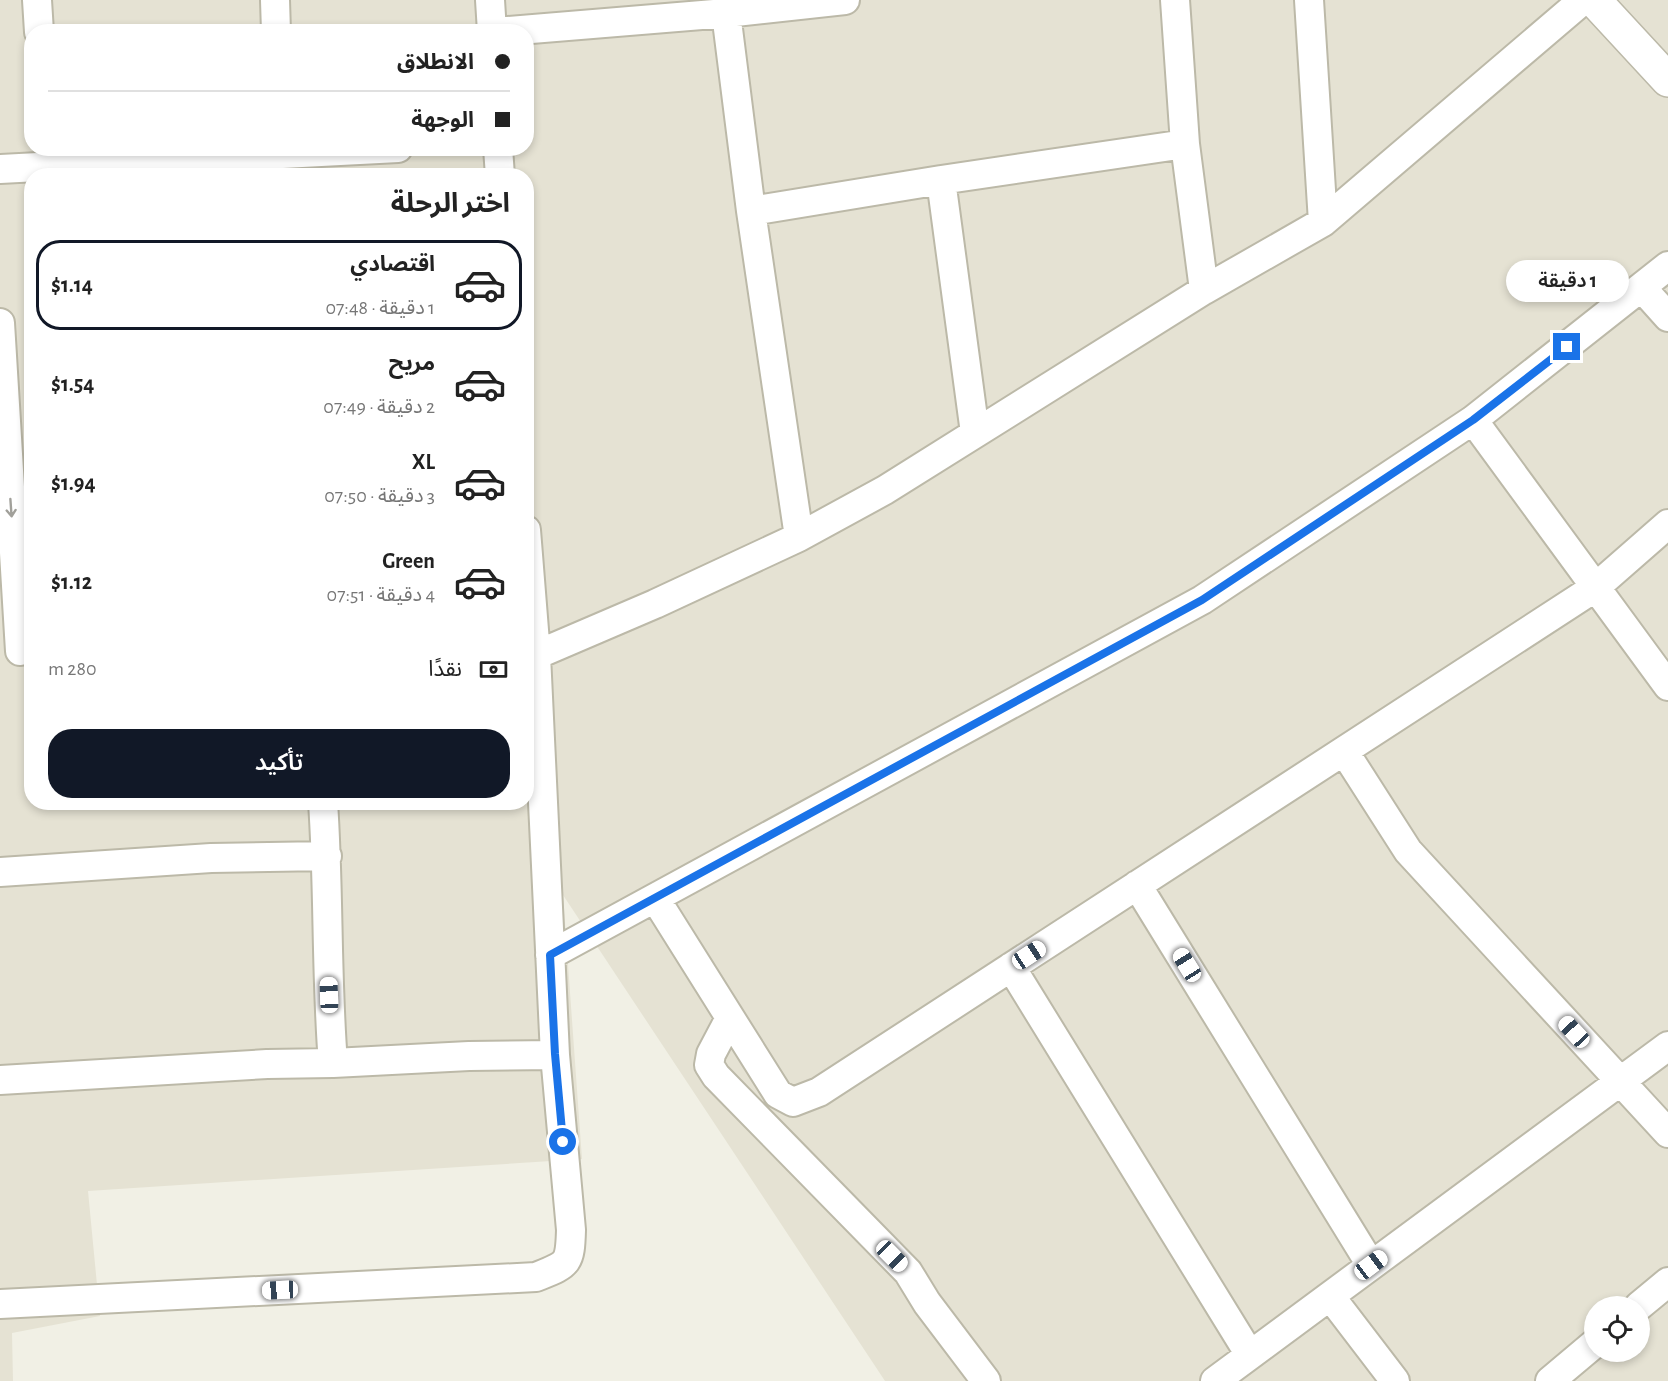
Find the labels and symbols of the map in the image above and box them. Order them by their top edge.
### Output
callout: 1 دقيقة [1506,260,1628,302]
route end [1553,333,1580,360]
one-way arrow [6,497,17,517]
car [1009,938,1049,972]
car [1170,945,1204,985]
car [319,977,339,1013]
car [1555,1013,1593,1051]
route start [549,1128,576,1155]
car [873,1237,911,1275]
car [1351,1247,1391,1283]
car [262,1280,298,1300]

